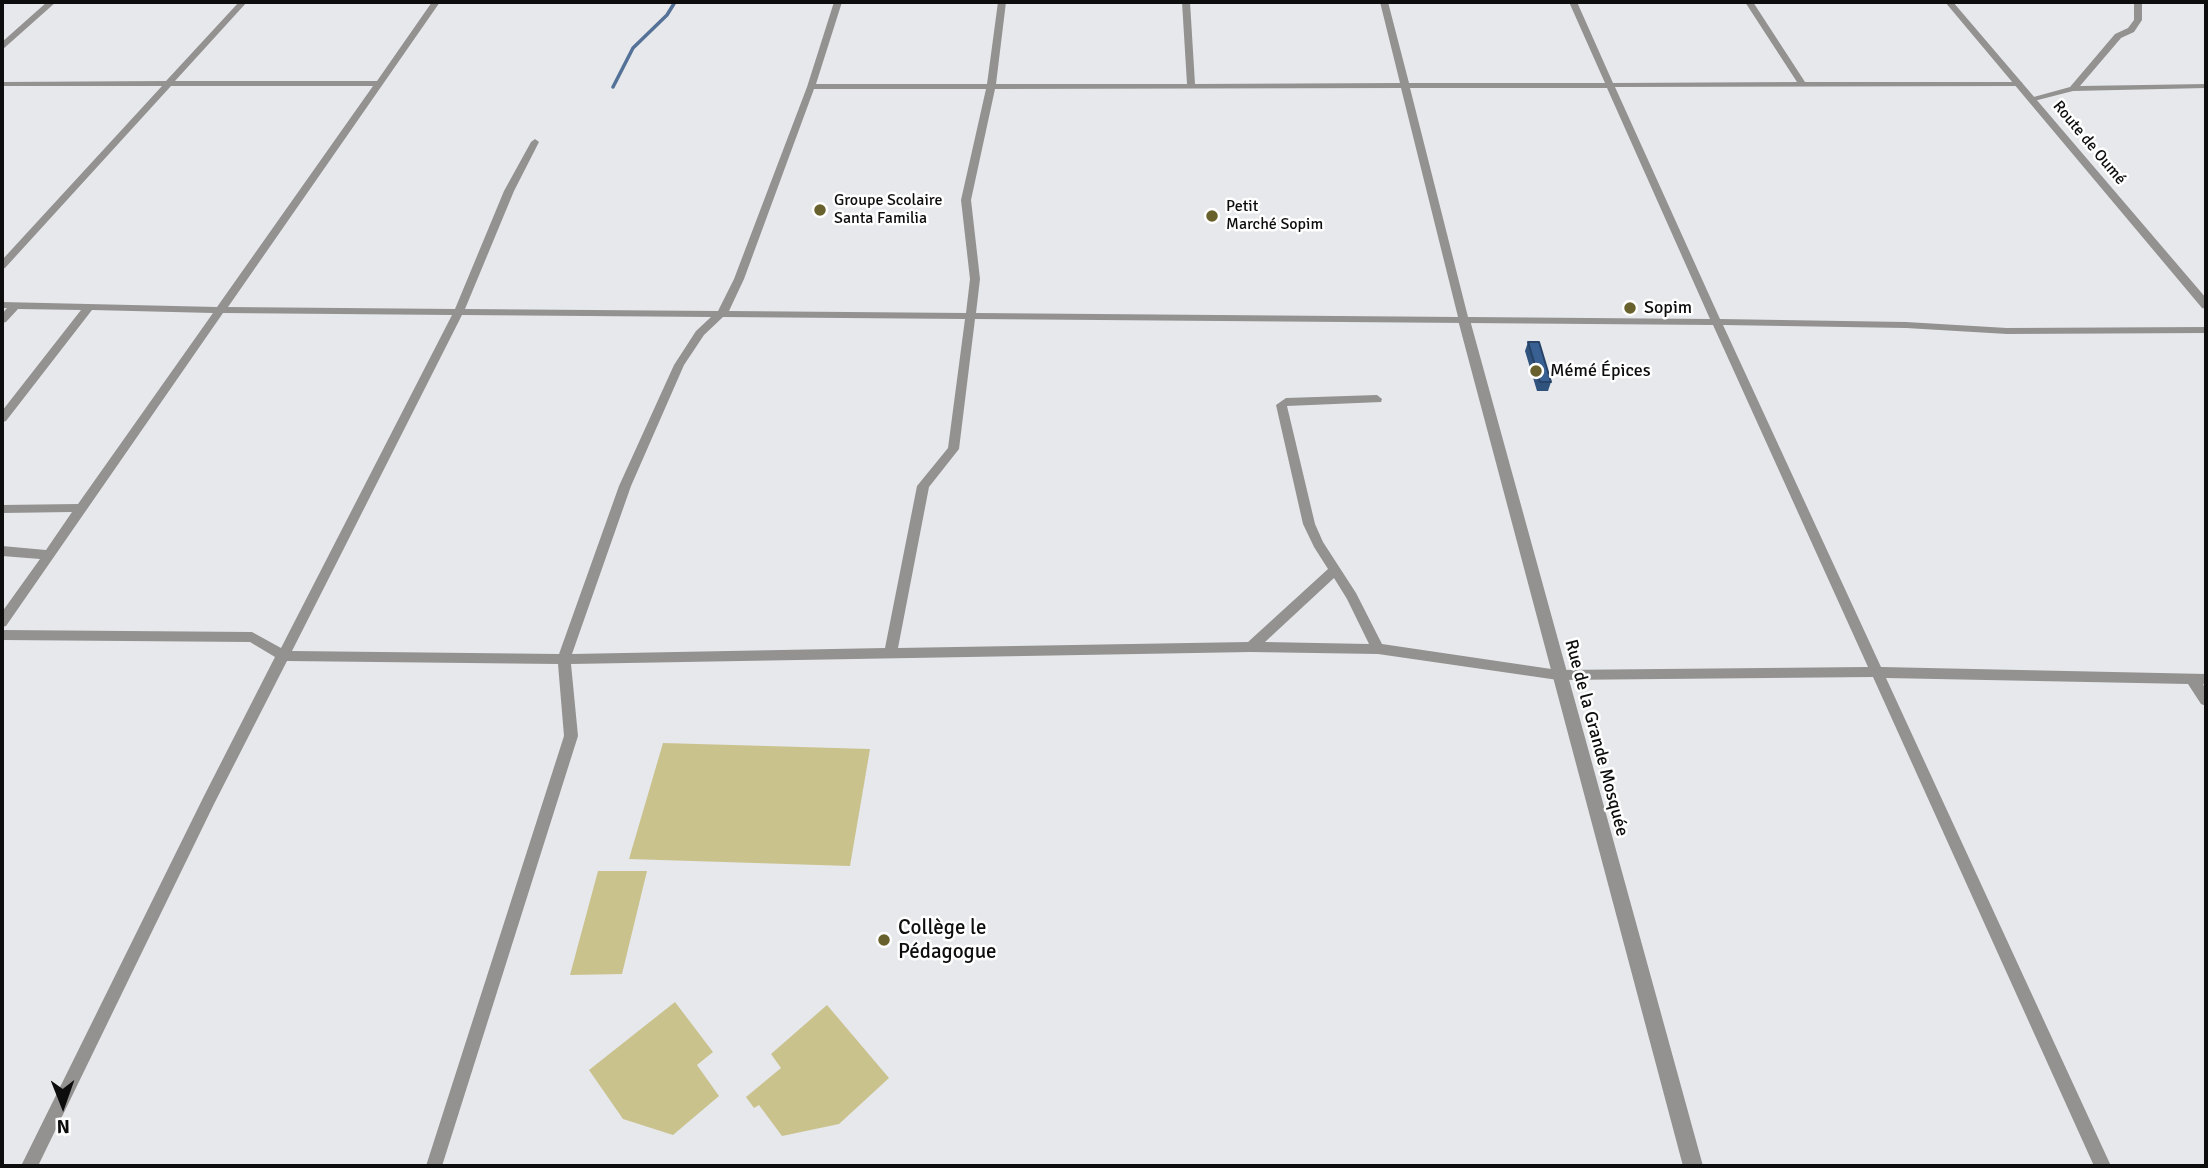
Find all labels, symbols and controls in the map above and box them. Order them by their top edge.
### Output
street label: Route de Oumé [2048,97,2130,189]
place label: Groupe Scolaire Santa Familia [834,191,942,229]
place label: Petit Marché Sopim [1226,197,1323,235]
marker: Groupe Scolaire Santa Familia [812,202,828,218]
marker: Petit Marché Sopim [1204,208,1220,224]
place label: Sopim [1644,297,1692,319]
marker: Sopim [1622,300,1638,316]
place label: Mémé Épices [1550,360,1651,382]
marker: Mémé Épices [1528,363,1544,379]
street label: Rue de la Grande Mosquée [1559,637,1633,839]
place label: Collège le Pédagogue [898,915,997,965]
marker: Collège le Pédagogue [876,932,892,948]
north arrow [28,1070,98,1140]
text: N [57,1114,70,1138]

